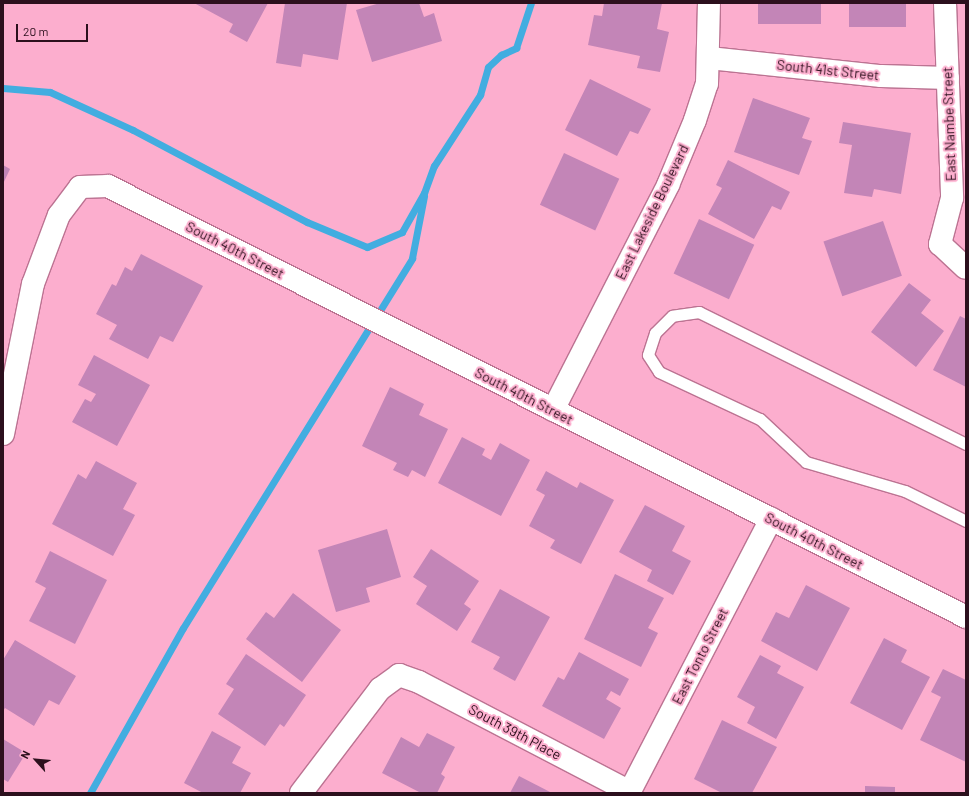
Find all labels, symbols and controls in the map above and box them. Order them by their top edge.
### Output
scale bar [18,16,90,42]
text: 20 m [23,24,49,38]
street label: South 41st Street [776,56,880,84]
street label: East Nambe Street [939,67,959,181]
street label: East Lakeside Boulevard [612,142,692,282]
street label: South 40th Street [183,218,287,282]
street label: South 40th Street [472,364,576,428]
street label: South 40th Street [762,509,866,573]
street label: East Tonto Street [668,605,732,707]
street label: South 39th Place [466,701,564,763]
north arrow [16,740,56,780]
text: N [17,748,32,761]

